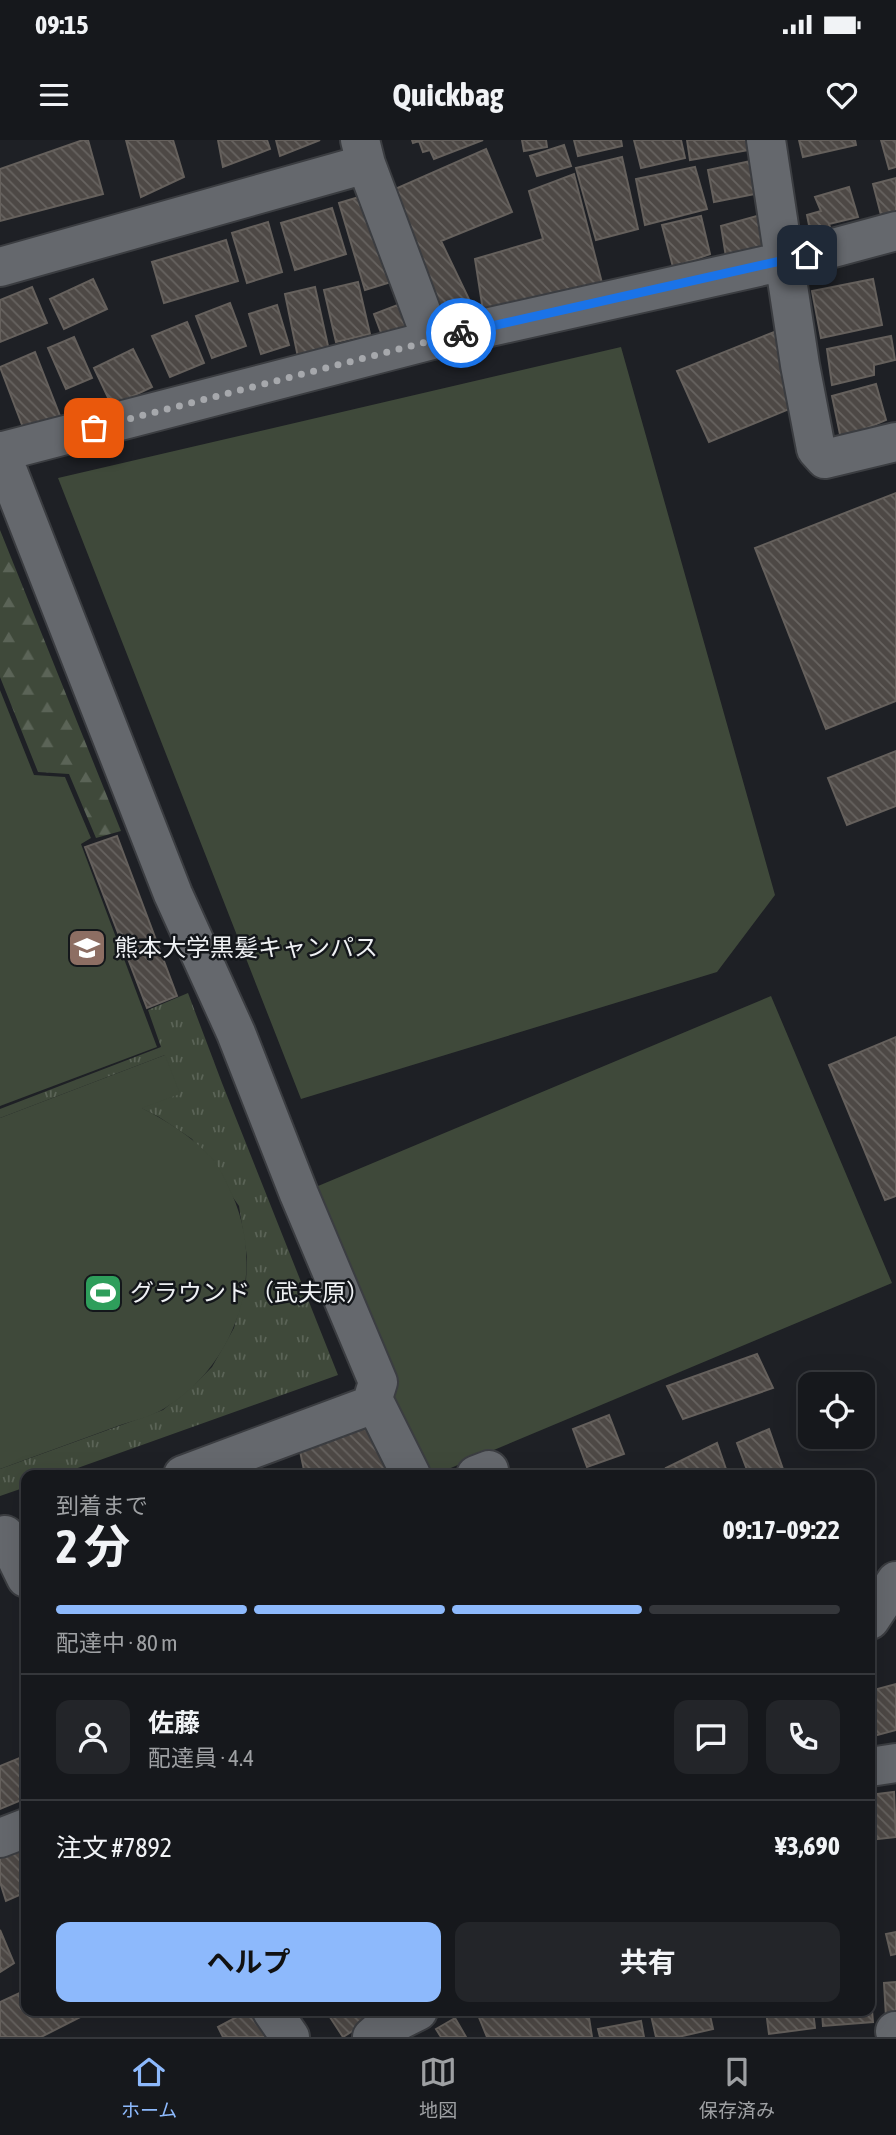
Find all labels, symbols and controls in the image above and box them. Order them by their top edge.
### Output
text: 09:15 [35,10,89,40]
icon: menu [35,76,73,114]
text: Quickbag [392,76,504,113]
icon: heart [823,76,861,114]
pin [777,225,837,285]
icon: home [788,236,826,274]
courier [426,298,496,368]
icon: bike [442,314,480,352]
pin [64,398,124,458]
icon: bag [75,409,113,447]
school or university icon: 熊本大学黒髪キャンパス [66,927,108,969]
place label: 熊本大学黒髪キャンパス [114,934,378,961]
sports icon: グラウンド（武夫原） [82,1272,124,1314]
place label: グラウンド（武夫原） [130,1279,370,1306]
map controls [798,1372,875,1449]
button: locate [798,1372,875,1449]
text: 到着まで [56,1493,148,1519]
text: 09:17–09:22 [723,1515,840,1545]
text: 2 分 [56,1520,130,1573]
text: 配達中 · 80 m [56,1630,178,1656]
button: person [56,1700,130,1774]
button: chat [674,1700,748,1774]
button: phone [766,1700,840,1774]
text: 佐藤 [148,1708,200,1738]
text: 配達員 · 4.4 [148,1745,254,1771]
text: ¥3,690 [775,1831,840,1861]
text: 注文 #7892 [56,1833,172,1863]
button: ヘルプ [56,1922,441,2002]
button: 共有 [455,1922,840,2002]
tab: ホーム [121,2053,177,2122]
tab: 地図 [419,2053,457,2122]
tab: 保存済み [699,2053,775,2122]

